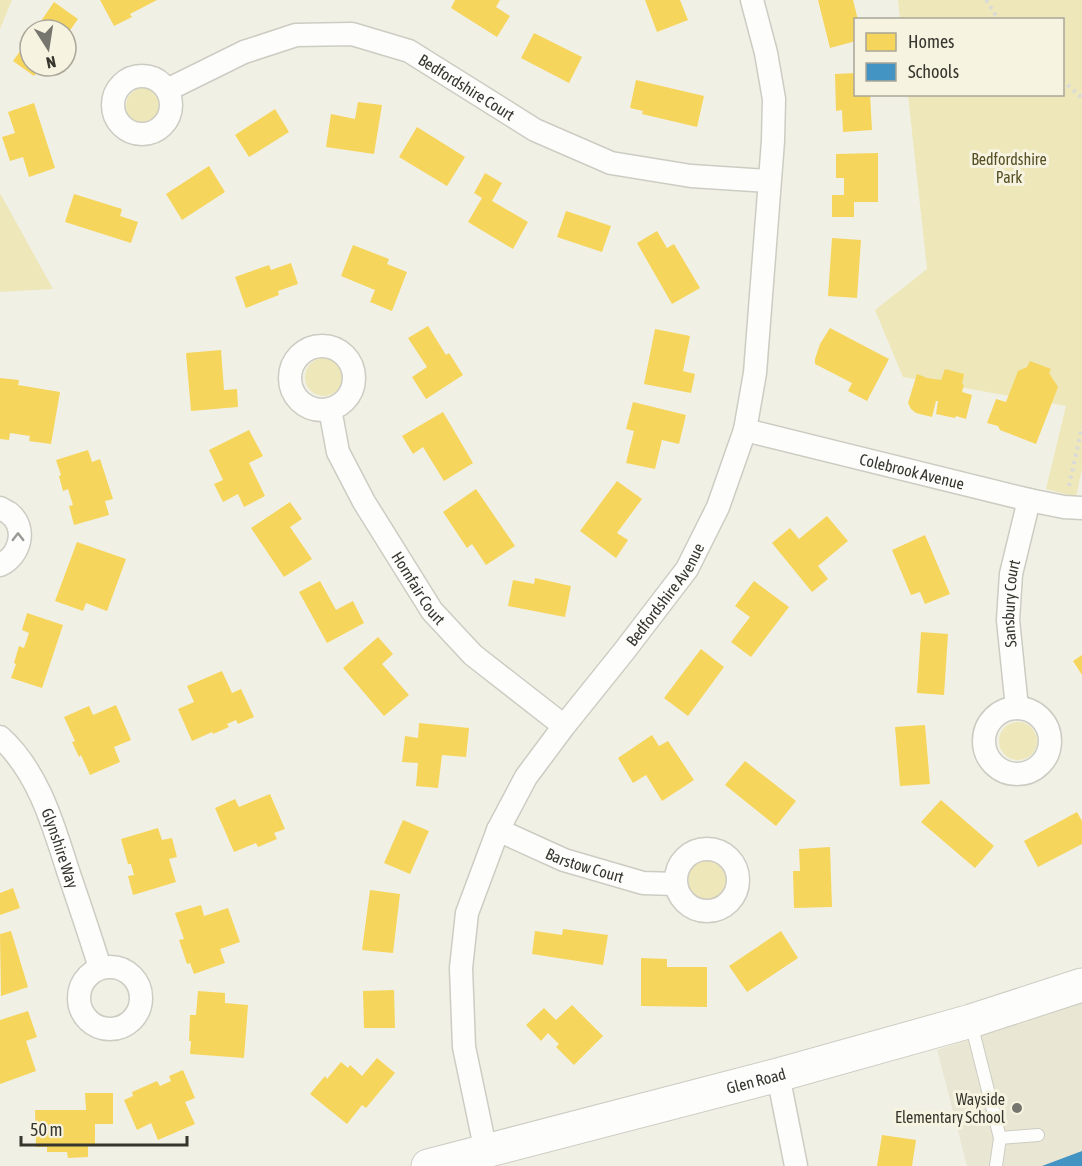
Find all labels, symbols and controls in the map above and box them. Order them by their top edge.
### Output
north arrow [18,18,78,78]
legend [854,18,1064,96]
text: Homes [908,31,954,52]
street label: Bedfordshire Court [415,50,518,124]
text: N [45,53,58,72]
text: Schools [908,61,959,82]
park label: Bedfordshire Park [971,150,1047,186]
street label: Colebrook Avenue [858,450,966,493]
one-way arrow [12,532,24,541]
street label: Bedfordshire Avenue [622,540,708,649]
street label: Hornfair Court [388,548,449,629]
street label: Sansbury Court [999,557,1023,648]
street label: Glynshire Way [38,805,82,891]
street label: Barstow Court [543,844,626,886]
street label: Glen Road [725,1064,788,1097]
place label: Wayside Elementary School [895,1090,1006,1127]
marker: Wayside Elementary School [1010,1101,1024,1115]
scale bar [21,1109,188,1147]
text: 50 m [30,1119,62,1140]

